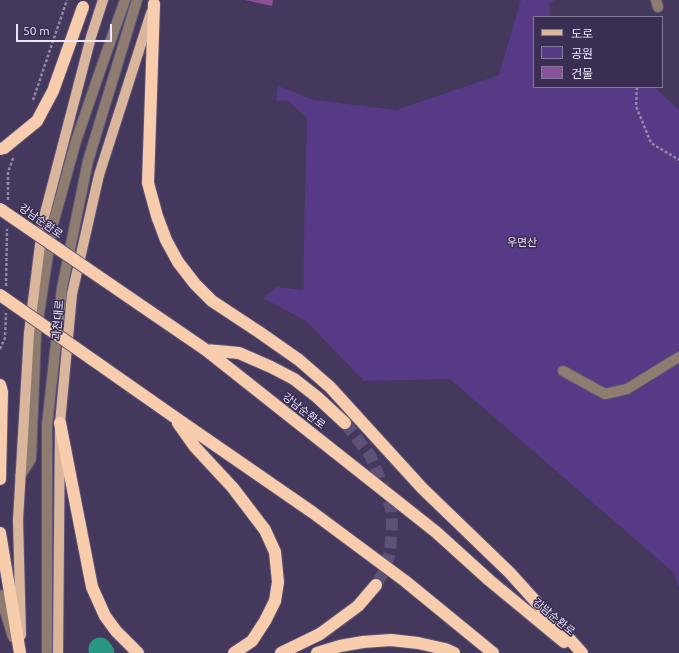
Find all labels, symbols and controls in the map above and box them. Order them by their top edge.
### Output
scale bar [18,16,114,42]
legend [533,16,663,88]
text: 50 m [23,24,50,37]
text: 도로 [571,27,593,40]
text: 공원 [571,47,593,60]
text: 건물 [571,67,593,80]
street label: 강남순환로 [16,201,66,241]
park label: 우면산 [507,235,537,249]
street label: 과천대로 [50,299,66,341]
street label: 강남순환로 [280,390,328,432]
street label: 강남순환로 [530,596,578,638]

